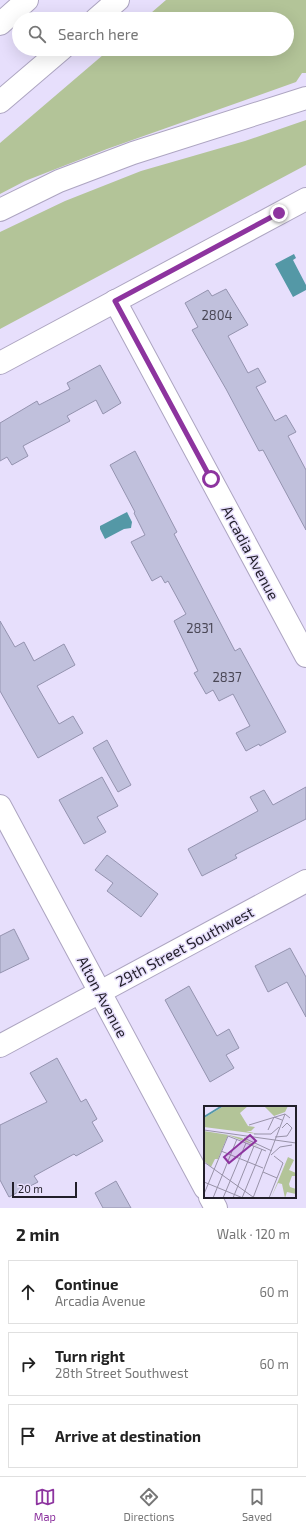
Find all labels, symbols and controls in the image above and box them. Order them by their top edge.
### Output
search box [12,12,294,56]
icon: search [26,23,48,45]
text: Search here [58,25,139,43]
route end [270,204,288,222]
house number: 2804 [201,307,233,323]
route start [202,470,220,488]
street label: Arcadia Avenue [218,502,283,603]
house number: 2831 [186,620,214,636]
house number: 2837 [212,669,242,685]
street label: 29th Street Southwest [113,902,257,990]
street label: Alton Avenue [74,953,132,1040]
inset map [204,1106,296,1198]
scale bar [12,1180,77,1199]
text: 20 m [18,1182,43,1195]
text: 2 min [16,1224,59,1244]
text: Walk · 120 m [217,1226,290,1242]
text: Continue [55,1275,118,1293]
icon: ahead [17,1281,39,1303]
text: 60 m [259,1284,289,1300]
text: Arcadia Avenue [55,1293,146,1309]
text: Turn right [55,1347,125,1365]
icon: right [17,1353,39,1375]
text: 60 m [259,1356,289,1372]
text: 28th Street Southwest [55,1365,188,1381]
icon: arrive [17,1425,39,1447]
text: Arrive at destination [55,1427,201,1445]
tab: Map [34,1486,56,1523]
tab: Directions [124,1486,174,1523]
tab: Saved [242,1486,272,1523]

